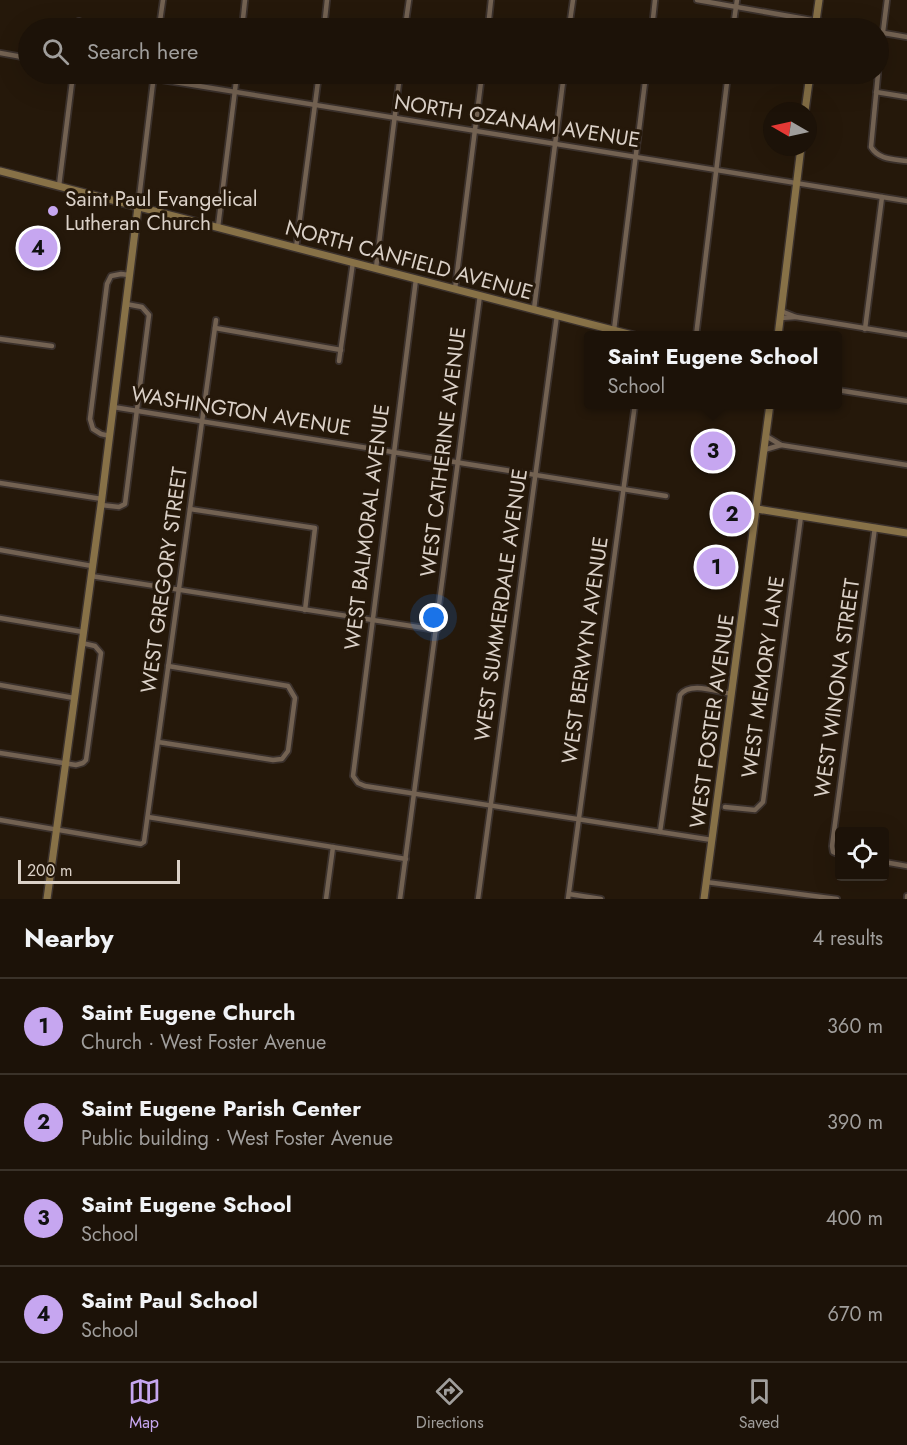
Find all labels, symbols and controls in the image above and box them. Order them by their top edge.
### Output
search box [18,18,889,84]
icon: search [39,35,72,68]
text: Search here [87,35,198,67]
street label: NORTH OZANAM AVENUE [392,87,642,155]
north arrow [763,102,817,156]
place label: Saint Paul Evangelical Lutheran Church [65,184,258,238]
marker: Saint Paul Evangelical Lutheran Church [46,204,60,218]
street label: NORTH CANFIELD AVENUE [282,212,536,308]
pin: 4 [18,226,57,270]
street label: WEST CATHERINE AVENUE [413,325,473,579]
popup [584,331,842,409]
text: Saint Eugene School [608,340,818,372]
text: School [608,372,665,401]
street label: WASHINGTON AVENUE [129,379,353,443]
street label: WEST BALMORAL AVENUE [337,402,397,652]
pin: 3 [694,428,732,474]
street label: WEST GREGORY STREET [133,465,195,695]
street label: WEST SUMMERDALE AVENUE [467,467,535,743]
pin: 2 [712,492,752,536]
street label: WEST BERWYN AVENUE [554,534,616,766]
pin: 1 [696,544,736,590]
street label: WEST MEMORY LANE [734,574,792,780]
street label: WEST WINONA STREET [807,576,867,800]
your location [419,603,448,632]
street label: WEST FOSTER AVENUE [682,612,742,830]
map controls [835,827,889,881]
button: locate [835,827,889,881]
scale bar [18,857,180,884]
text: 200 m [27,859,73,882]
text: Nearby [24,919,113,957]
text: 4 results [812,924,883,953]
text: Saint Eugene Church [81,996,295,1028]
text: 1 [38,1012,49,1041]
text: 360 m [827,1012,883,1041]
text: Church · West Foster Avenue [81,1028,326,1057]
text: Saint Eugene Parish Center [81,1092,361,1124]
text: 2 [37,1108,50,1137]
text: 390 m [827,1108,883,1137]
text: Public building · West Foster Avenue [81,1124,393,1153]
text: Saint Eugene School [81,1188,292,1220]
text: 3 [37,1204,50,1233]
text: 400 m [826,1204,883,1233]
text: School [81,1220,138,1249]
text: Saint Paul School [81,1284,258,1316]
text: 4 [37,1300,50,1329]
text: 670 m [827,1300,883,1329]
text: School [81,1316,138,1345]
tab: Map [128,1375,161,1434]
tab: Directions [416,1375,484,1434]
tab: Saved [739,1375,779,1434]

